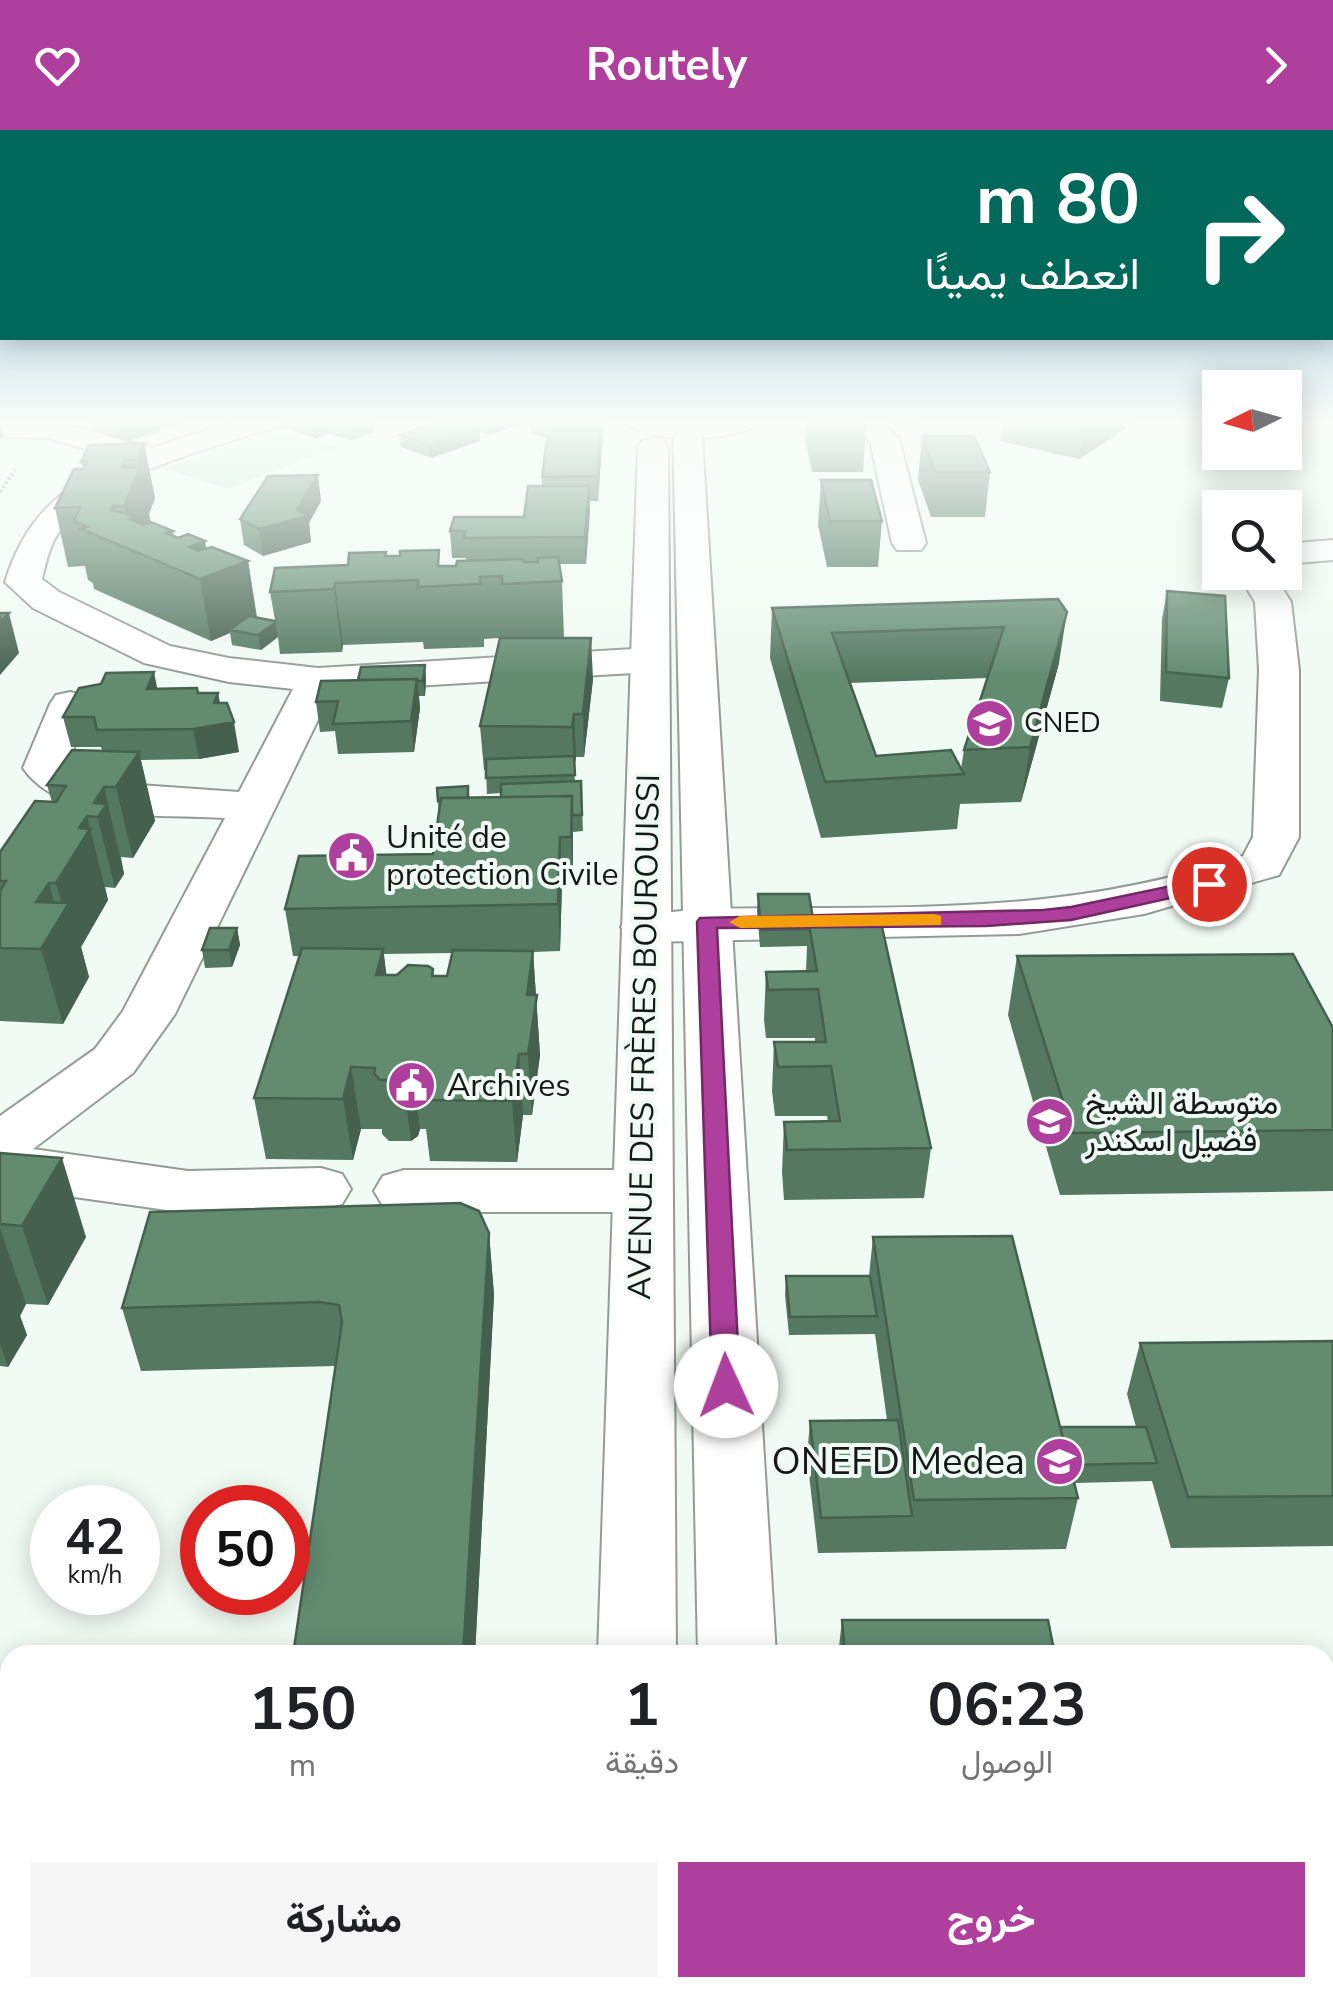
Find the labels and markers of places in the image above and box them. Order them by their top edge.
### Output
school or university icon: CNED [963,697,1015,749]
place label: CNED [1024,704,1101,742]
place label: Unité de protection Civile [386,816,618,896]
public building icon: Unité de protection Civile [325,829,377,881]
pin [1167,842,1252,927]
public building icon: Archives [386,1059,438,1111]
place label: Archives [447,1064,571,1107]
place label: متوسطة الشيخ فضيل اسكندر [1084,1082,1278,1162]
school or university icon: متوسطة الشيخ فضيل اسكندر [1024,1095,1076,1147]
school or university icon: ONEFD Medea [1034,1435,1086,1487]
place label: ONEFD Medea [772,1436,1025,1487]

